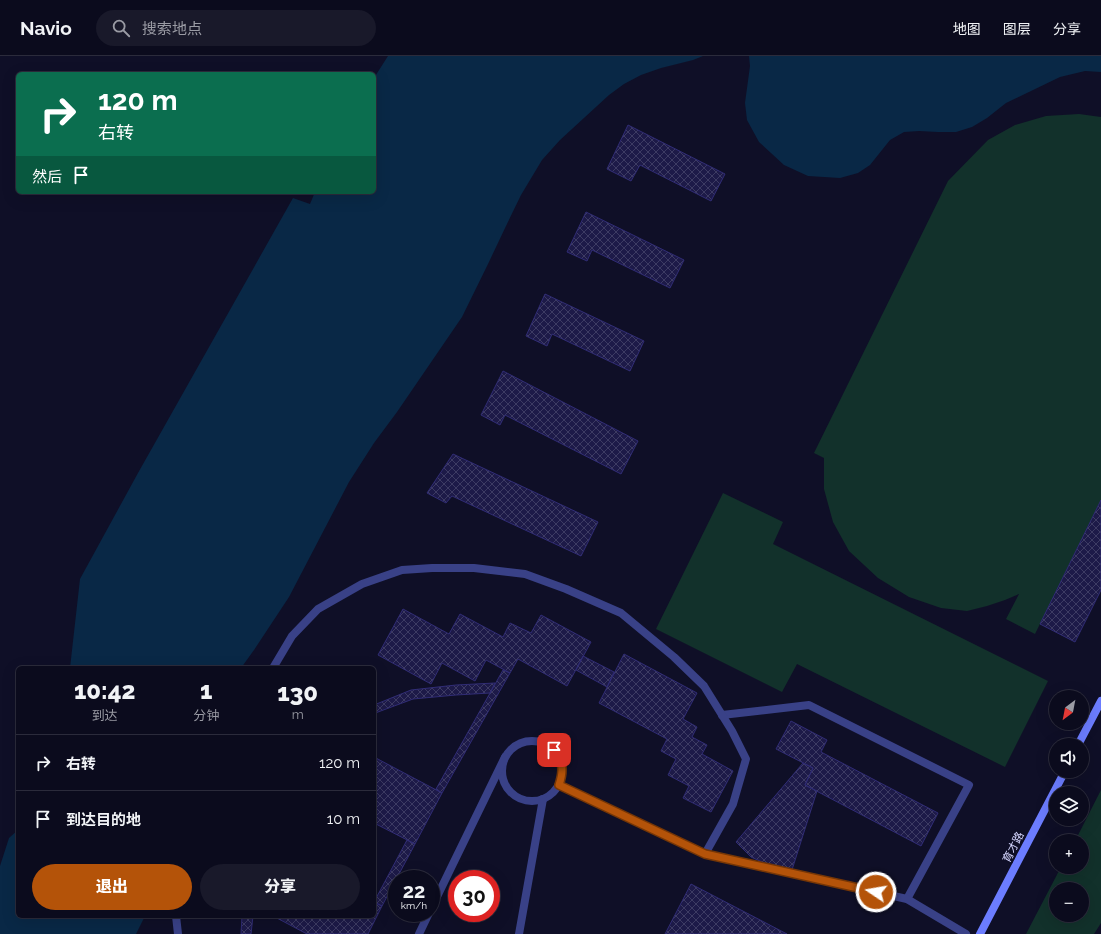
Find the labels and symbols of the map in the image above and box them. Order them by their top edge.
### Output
north arrow [1049,690,1089,730]
pin [537,733,571,767]
street label: 育才路 [1000,830,1027,865]
speed limit sign: 30 [448,870,500,922]
position arrow [855,871,897,913]

